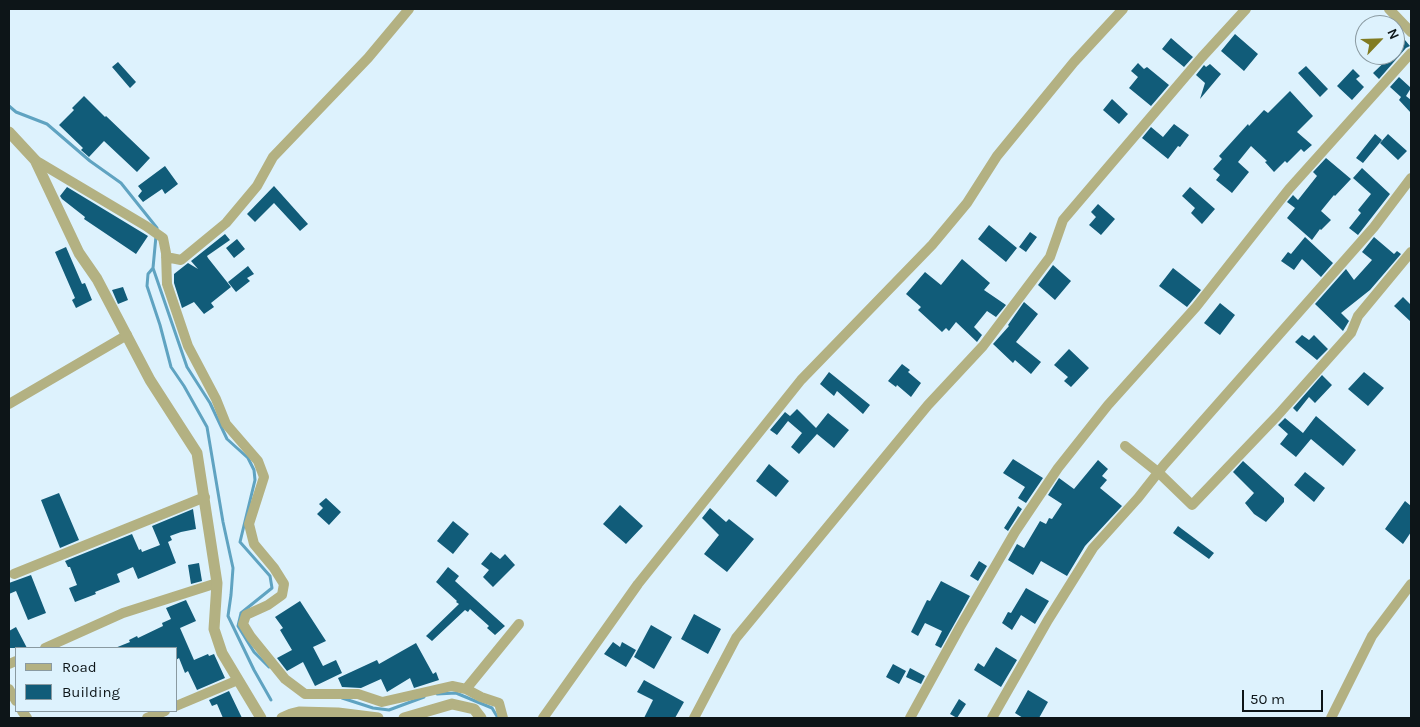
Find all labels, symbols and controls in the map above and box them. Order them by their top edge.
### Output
north arrow [1355,15,1405,65]
text: N [1383,26,1403,42]
legend [15,647,178,712]
text: Road [62,658,97,676]
scale bar [1245,680,1326,712]
text: Building [62,683,120,701]
text: 50 m [1250,690,1285,708]

